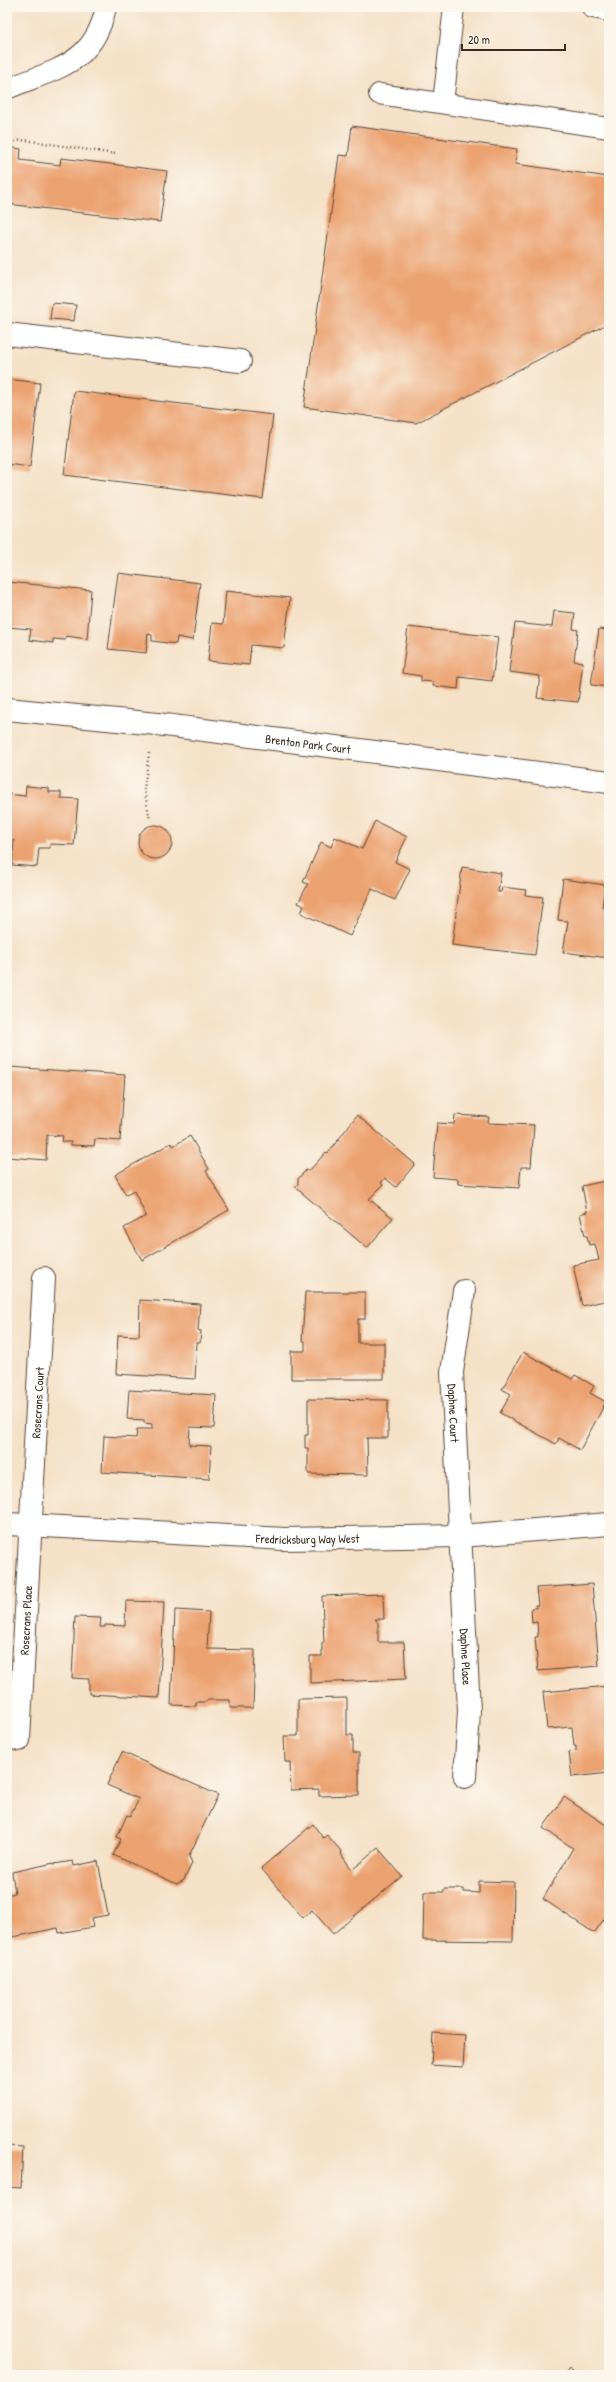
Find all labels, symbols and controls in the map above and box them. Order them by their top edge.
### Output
scale bar [462,26,565,52]
text: 20 m [468,31,490,48]
street label: Brenton Park Court [264,729,353,757]
street label: Rosecrans Court [27,1365,48,1439]
street label: Daphne Court [444,1383,464,1444]
street label: Fredricksburg Way West [254,1529,360,1548]
street label: Rosecrans Place [15,1585,36,1655]
street label: Daphne Place [456,1628,476,1686]

